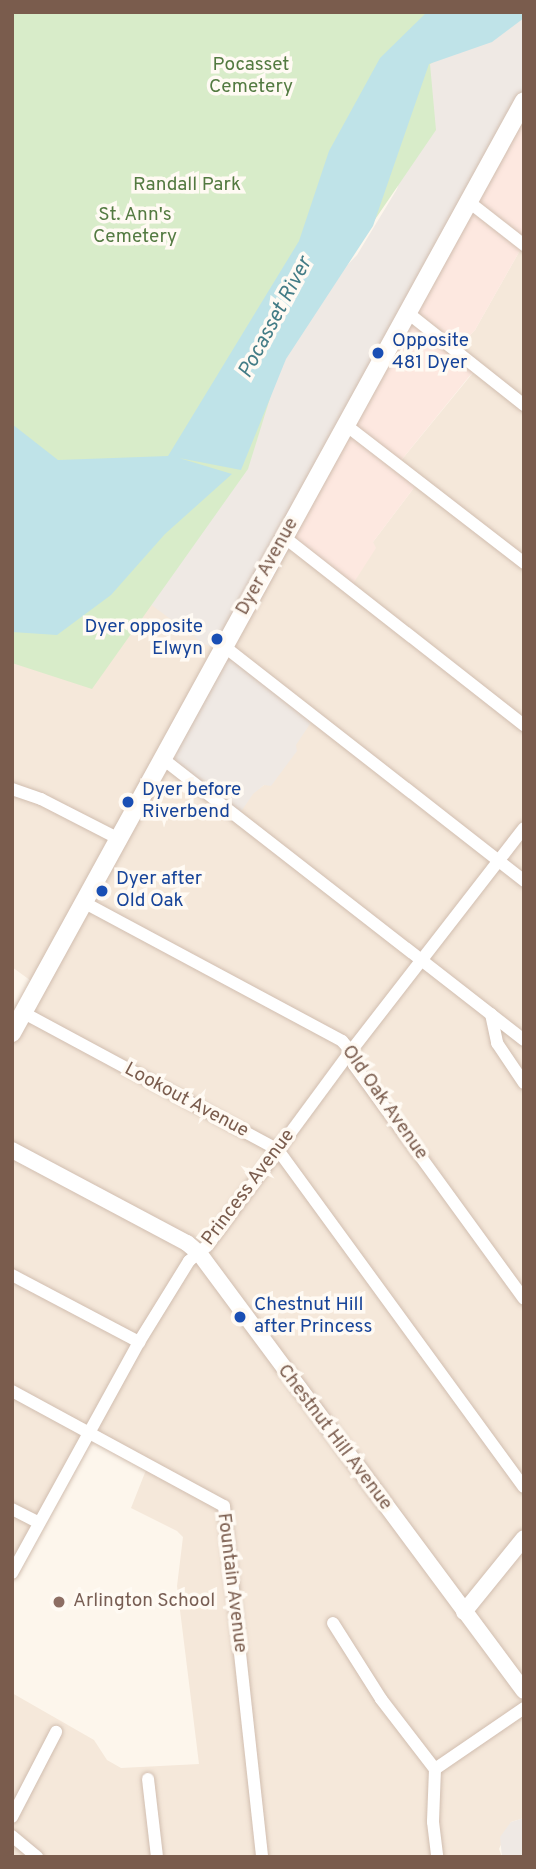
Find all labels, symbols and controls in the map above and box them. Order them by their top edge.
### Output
park label: Pocasset Cemetery [209,55,293,99]
park label: Randall Park [133,175,241,197]
park label: St. Ann's Cemetery [93,205,177,249]
water label: Pocasset River [234,253,318,383]
place label: Opposite 481 Dyer [392,331,469,375]
marker: Opposite 481 Dyer [370,345,386,361]
street label: Dyer Avenue [232,514,304,620]
place label: Dyer opposite Elwyn [84,617,203,661]
marker: Dyer opposite Elwyn [209,631,225,647]
place label: Dyer before Riverbend [142,780,241,824]
marker: Dyer before Riverbend [120,794,136,810]
place label: Dyer after Old Oak [116,869,202,913]
marker: Dyer after Old Oak [94,883,110,899]
street label: Old Oak Avenue [336,1041,432,1165]
street label: Lookout Avenue [120,1059,252,1143]
street label: Princess Avenue [198,1125,300,1251]
place label: Chestnut Hill after Princess [254,1295,372,1339]
marker: Chestnut Hill after Princess [232,1309,248,1325]
street label: Chestnut Hill Avenue [271,1360,397,1516]
street label: Fountain Avenue [211,1511,251,1655]
place label: Arlington School [73,1591,215,1613]
marker: Arlington School [51,1594,67,1610]

